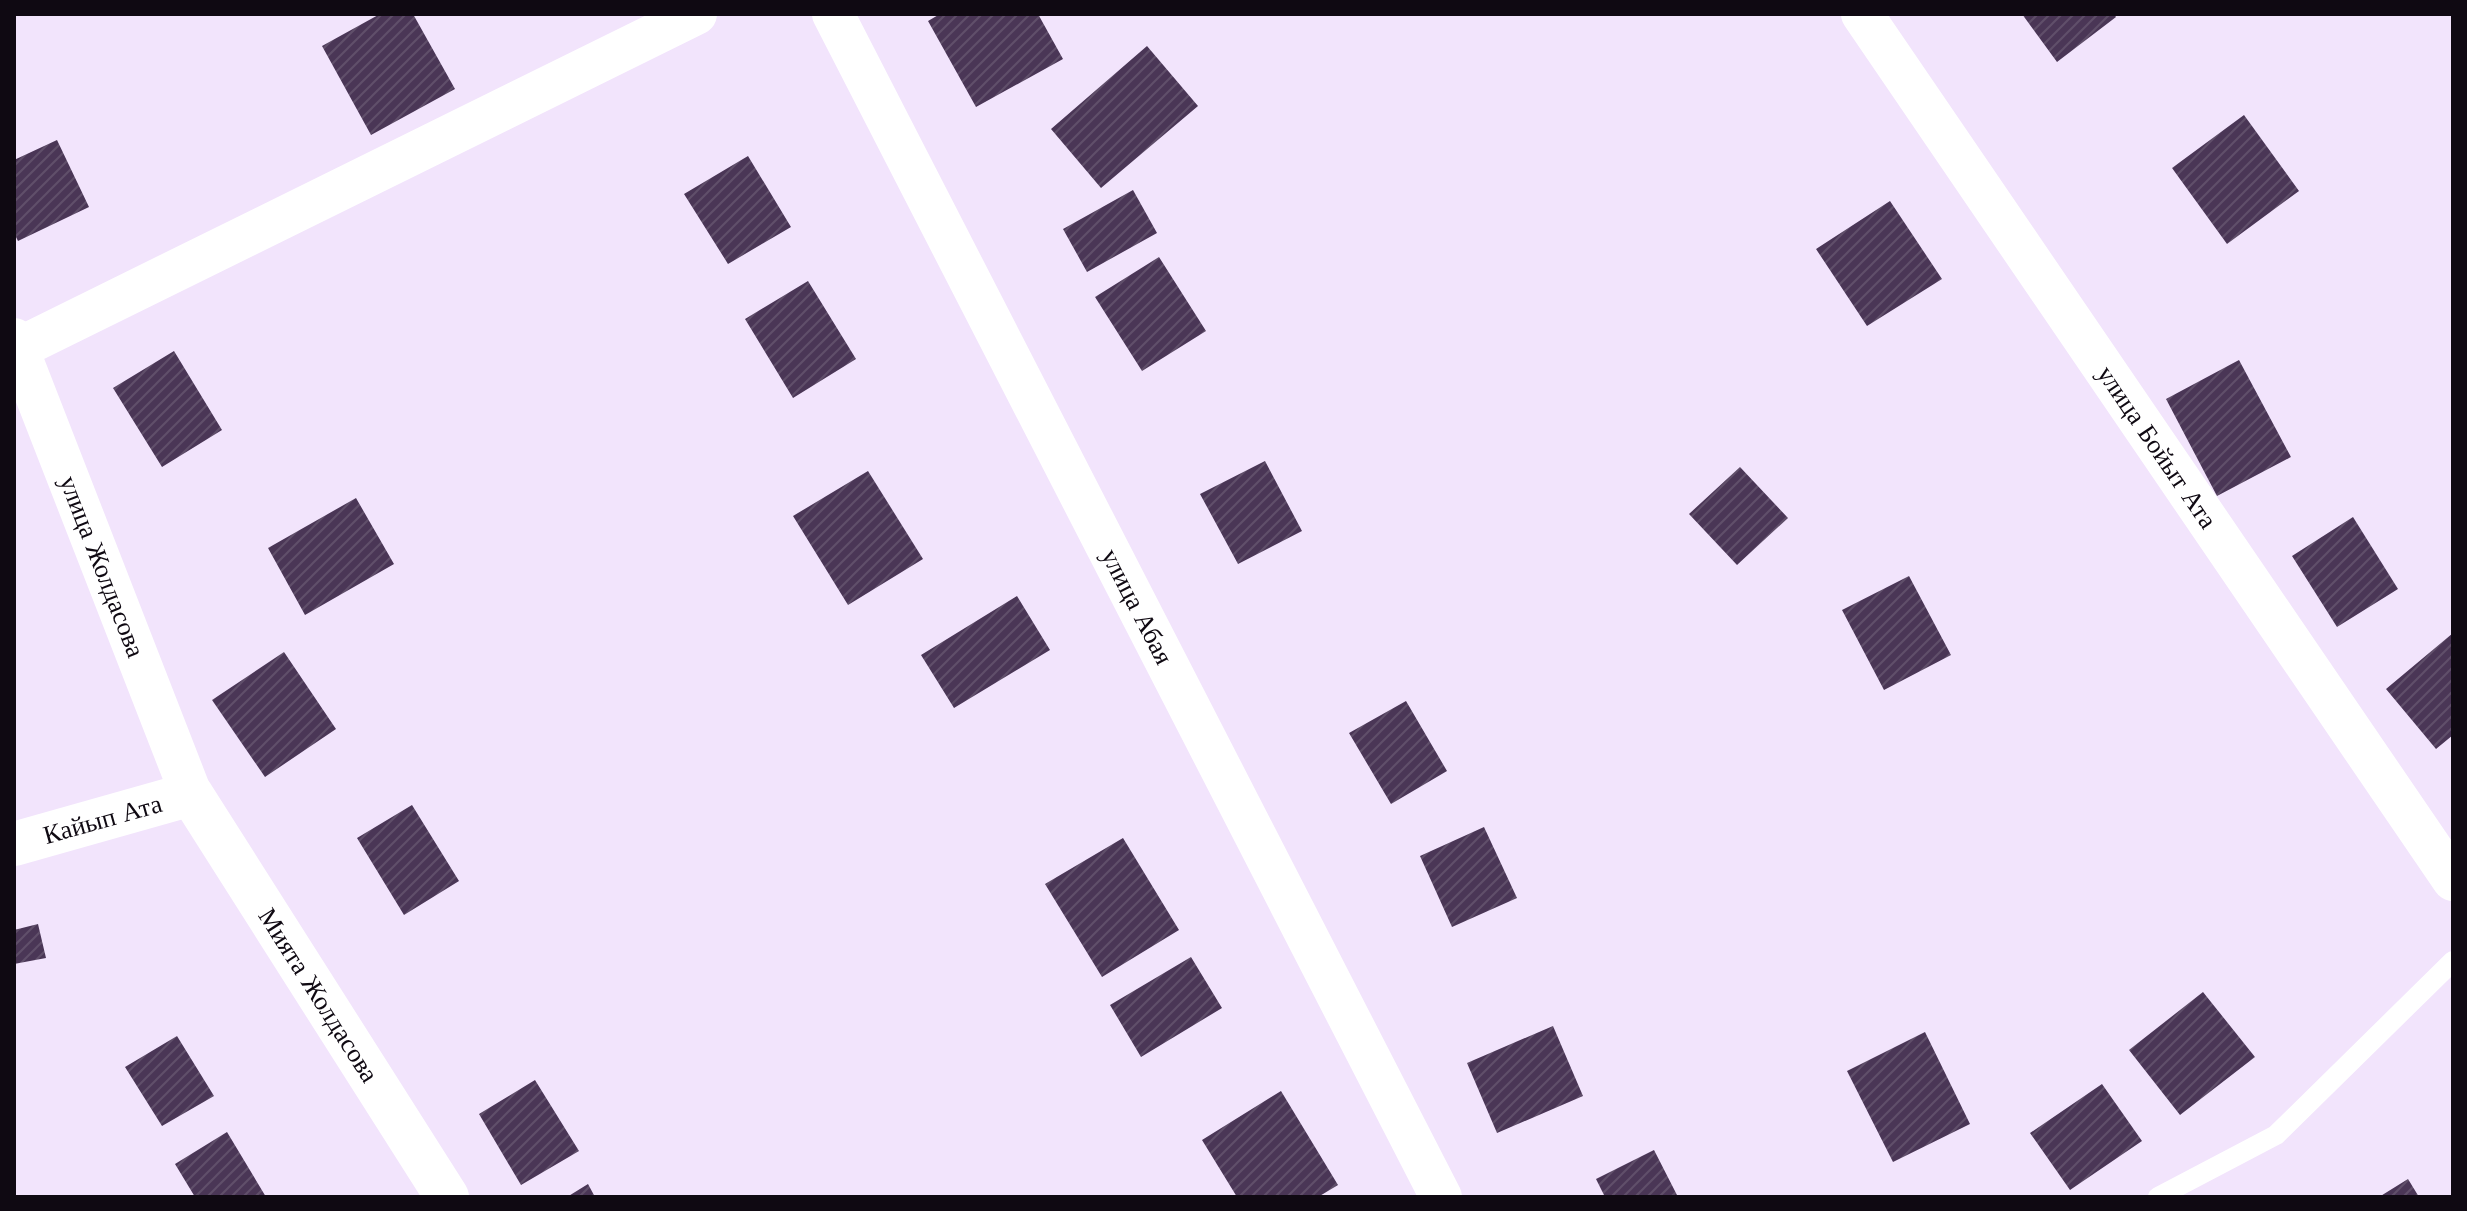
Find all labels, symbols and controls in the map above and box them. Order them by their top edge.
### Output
street label: улица Бойыт Ата [2090,359,2225,535]
street label: улица Жолдасова [53,471,152,662]
street label: улица Абая [1094,543,1180,670]
street label: Кайып Ата [39,787,166,851]
street label: Мията Жолдасова [251,902,386,1088]

